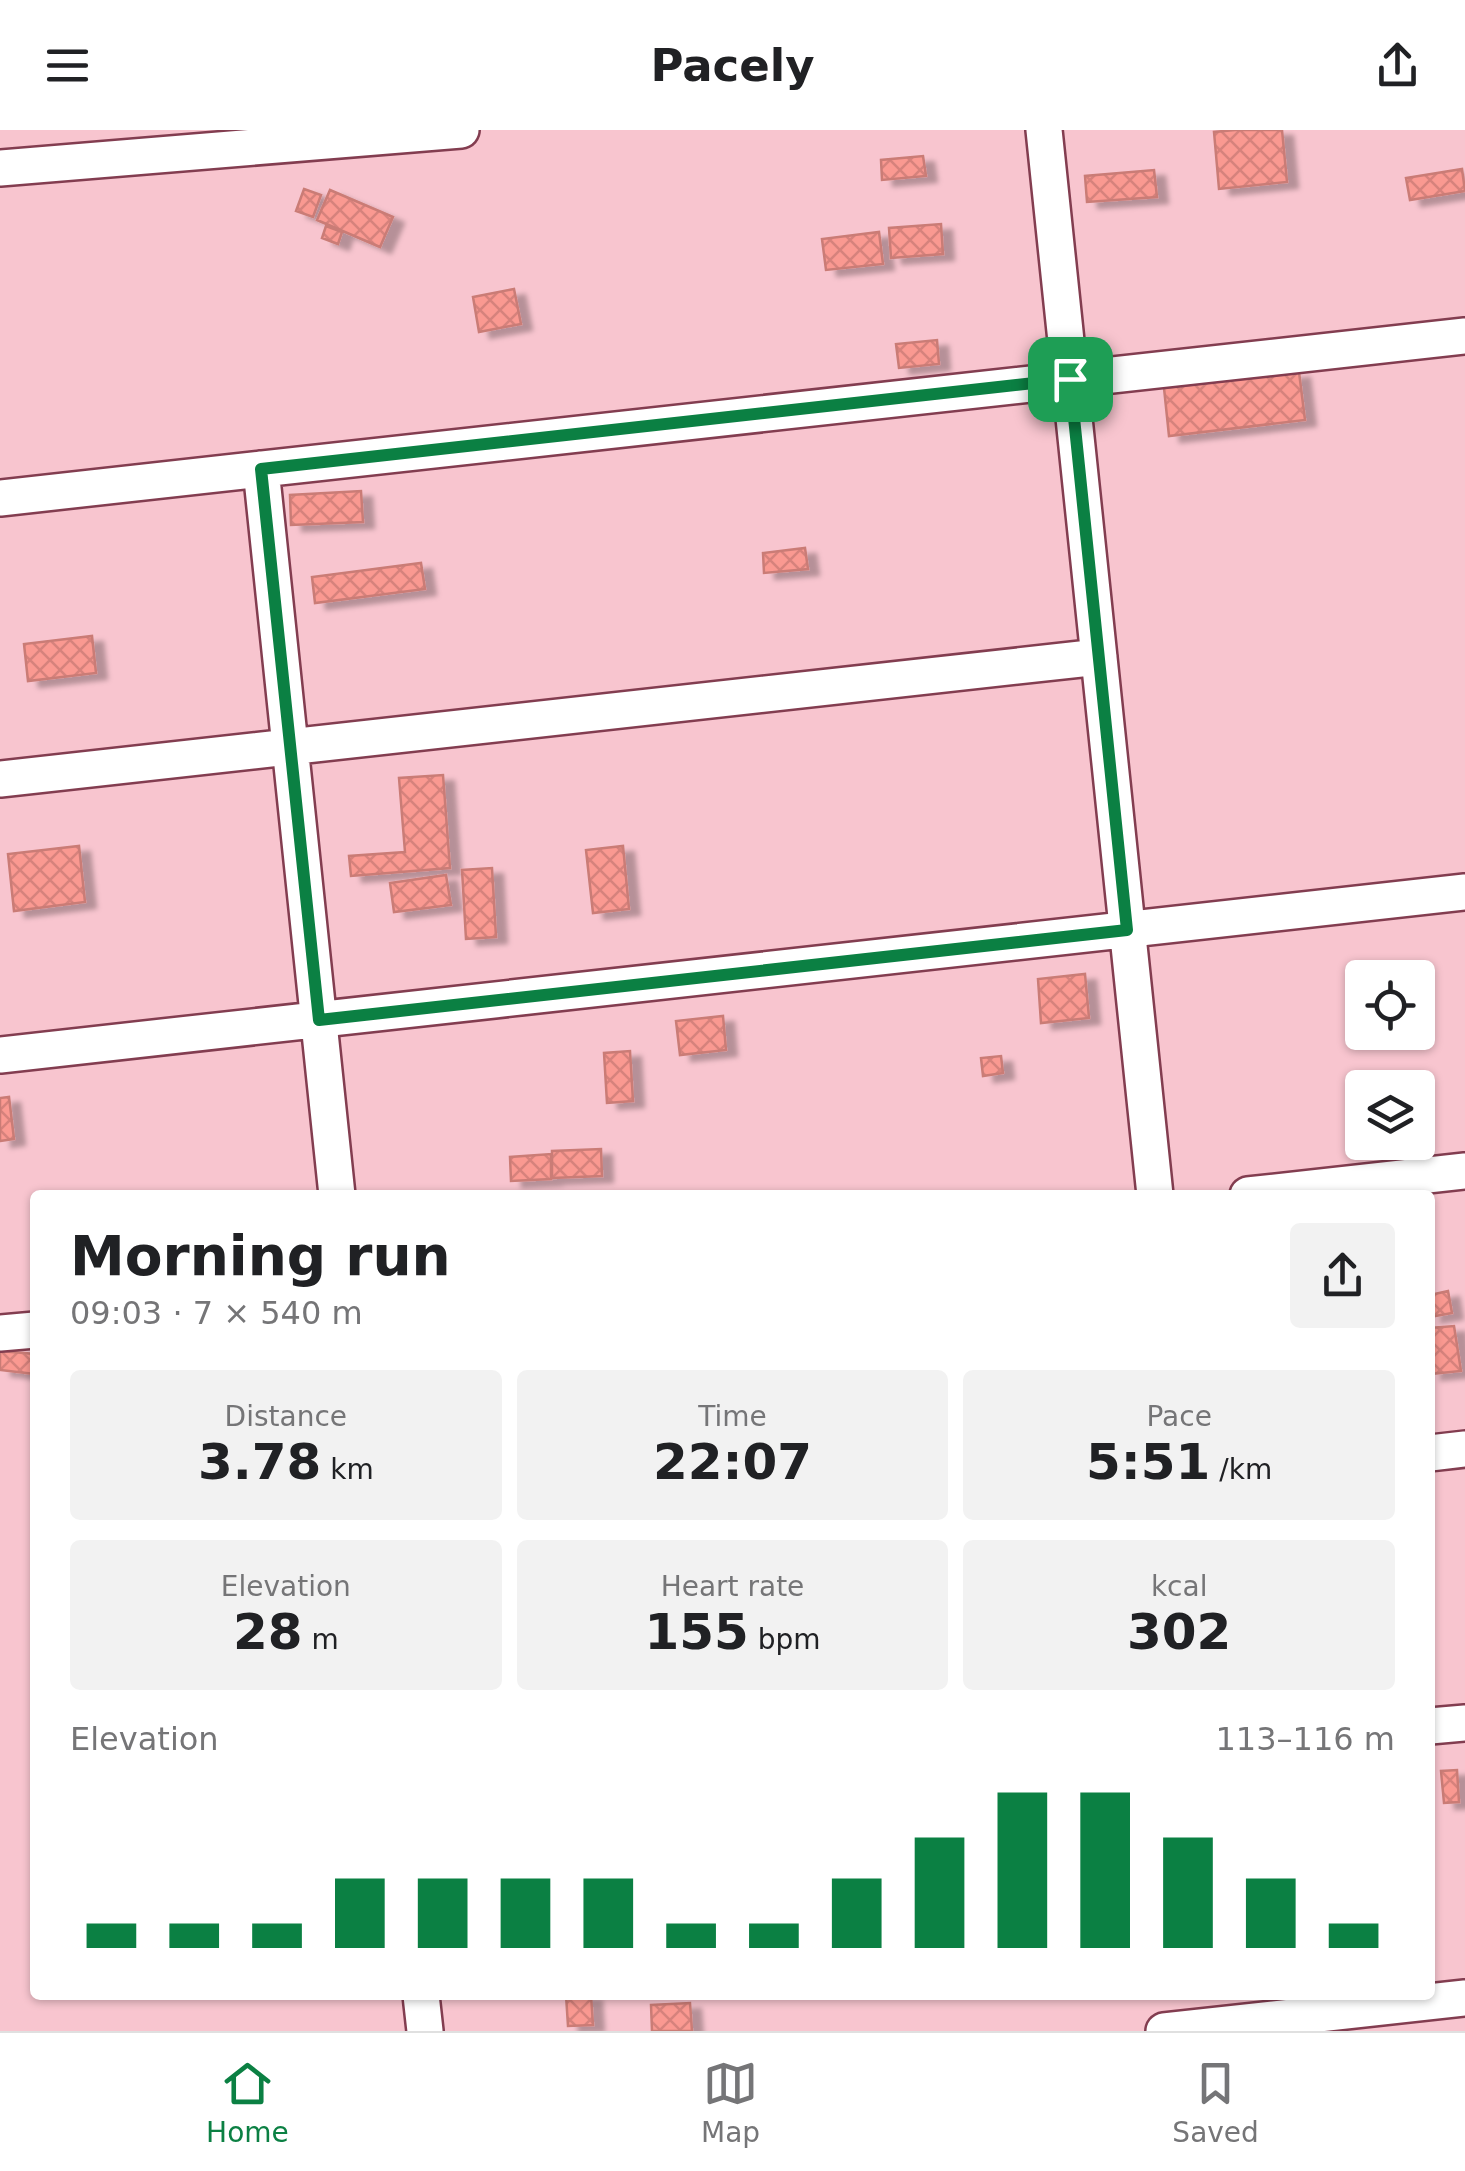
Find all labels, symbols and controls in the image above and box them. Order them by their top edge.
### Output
icon: menu [40,38,95,93]
icon: share [1370,38,1425,93]
text: Pacely [650,39,815,92]
pin [1028,337,1113,422]
icon: arrive [1043,352,1098,407]
map controls [1345,960,1435,1160]
button: locate [1345,960,1435,1050]
button: layers [1345,1070,1435,1160]
button: share [1290,1223,1395,1328]
text: Morning run [70,1224,451,1288]
text: 09:03 · 7 × 540 m [70,1294,363,1332]
text: Distance [225,1400,347,1433]
text: Time [698,1400,767,1433]
text: Pace [1146,1400,1212,1433]
text: 3.78 [198,1433,321,1491]
text: 22:07 [653,1433,812,1491]
text: 5:51 [1086,1433,1210,1491]
text: km [321,1453,374,1486]
text: /km [1210,1453,1272,1486]
text: Elevation [221,1570,351,1603]
text: Heart rate [661,1570,804,1603]
text: kcal [1151,1570,1207,1603]
text: 28 [233,1603,303,1661]
text: 155 [644,1603,749,1661]
text: 302 [1127,1603,1231,1661]
text: m [303,1623,339,1656]
text: bpm [749,1623,821,1656]
text: Elevation [70,1720,219,1758]
text: 113–116 m [1216,1720,1395,1758]
tab: Home [206,2056,289,2149]
tab: Map [701,2056,760,2149]
tab: Saved [1172,2056,1259,2149]

